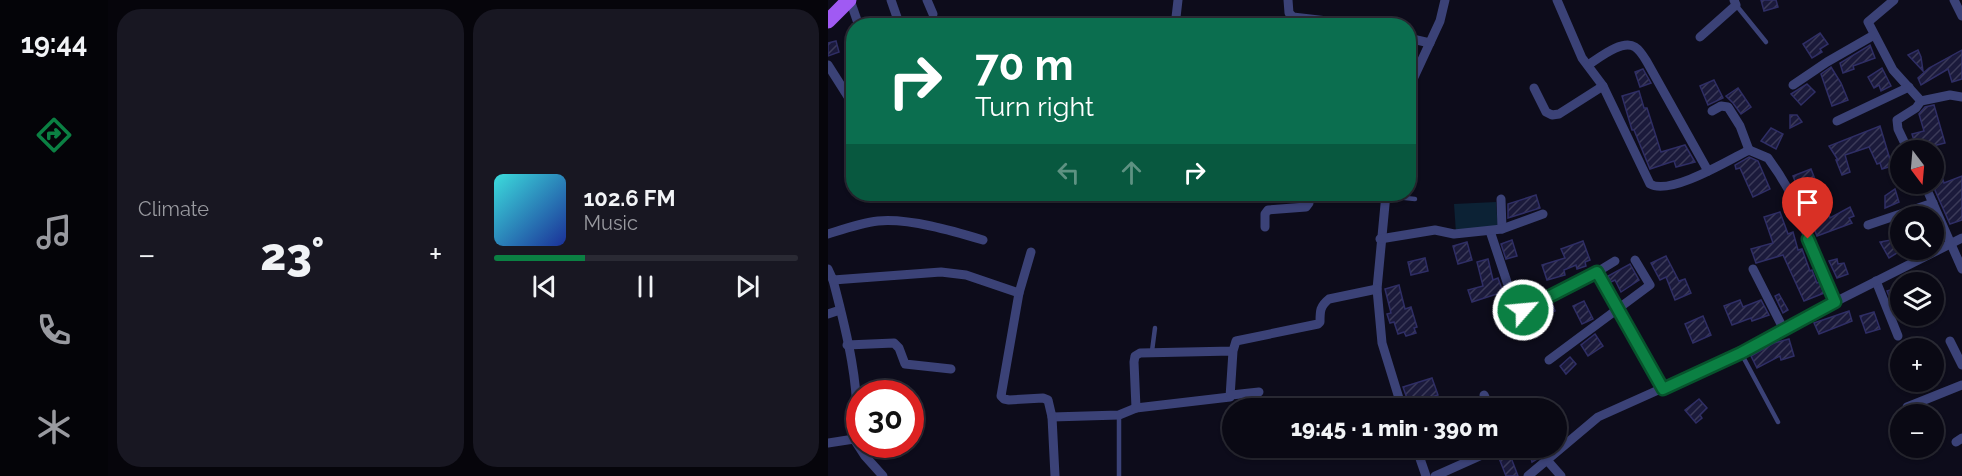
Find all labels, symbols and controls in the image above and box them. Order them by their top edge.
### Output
text: 19:44 [21,28,87,59]
text: 70 m [975,41,1074,90]
icon: right [876,42,954,120]
text: Turn right [975,91,1094,122]
icon: directions [33,114,75,156]
north arrow [1890,140,1944,194]
map controls [1890,140,1944,458]
icon: left [1052,156,1085,189]
icon: ahead [1115,156,1148,189]
icon: right [1178,156,1211,189]
pin [1782,177,1833,239]
text: 102.6 FM [584,185,676,211]
icon: arrive [1791,186,1824,219]
text: Climate [138,197,209,221]
button: search [1890,206,1944,260]
icon: music [33,211,75,253]
text: Music [584,211,638,235]
text: 23° [260,228,324,281]
text: − [138,235,156,274]
text: + [429,235,443,274]
icon: previous [528,270,561,303]
icon: pause [629,270,662,303]
icon: next [731,270,764,303]
button: layers [1890,272,1944,326]
position arrow [1491,278,1555,342]
icon: phone [33,309,75,351]
button: + [1890,338,1944,392]
speed limit sign: 30 [846,380,924,458]
button: − [1890,404,1944,458]
icon: climate [33,406,75,448]
text: 19:45 · 1 min · 390 m [1291,415,1498,441]

